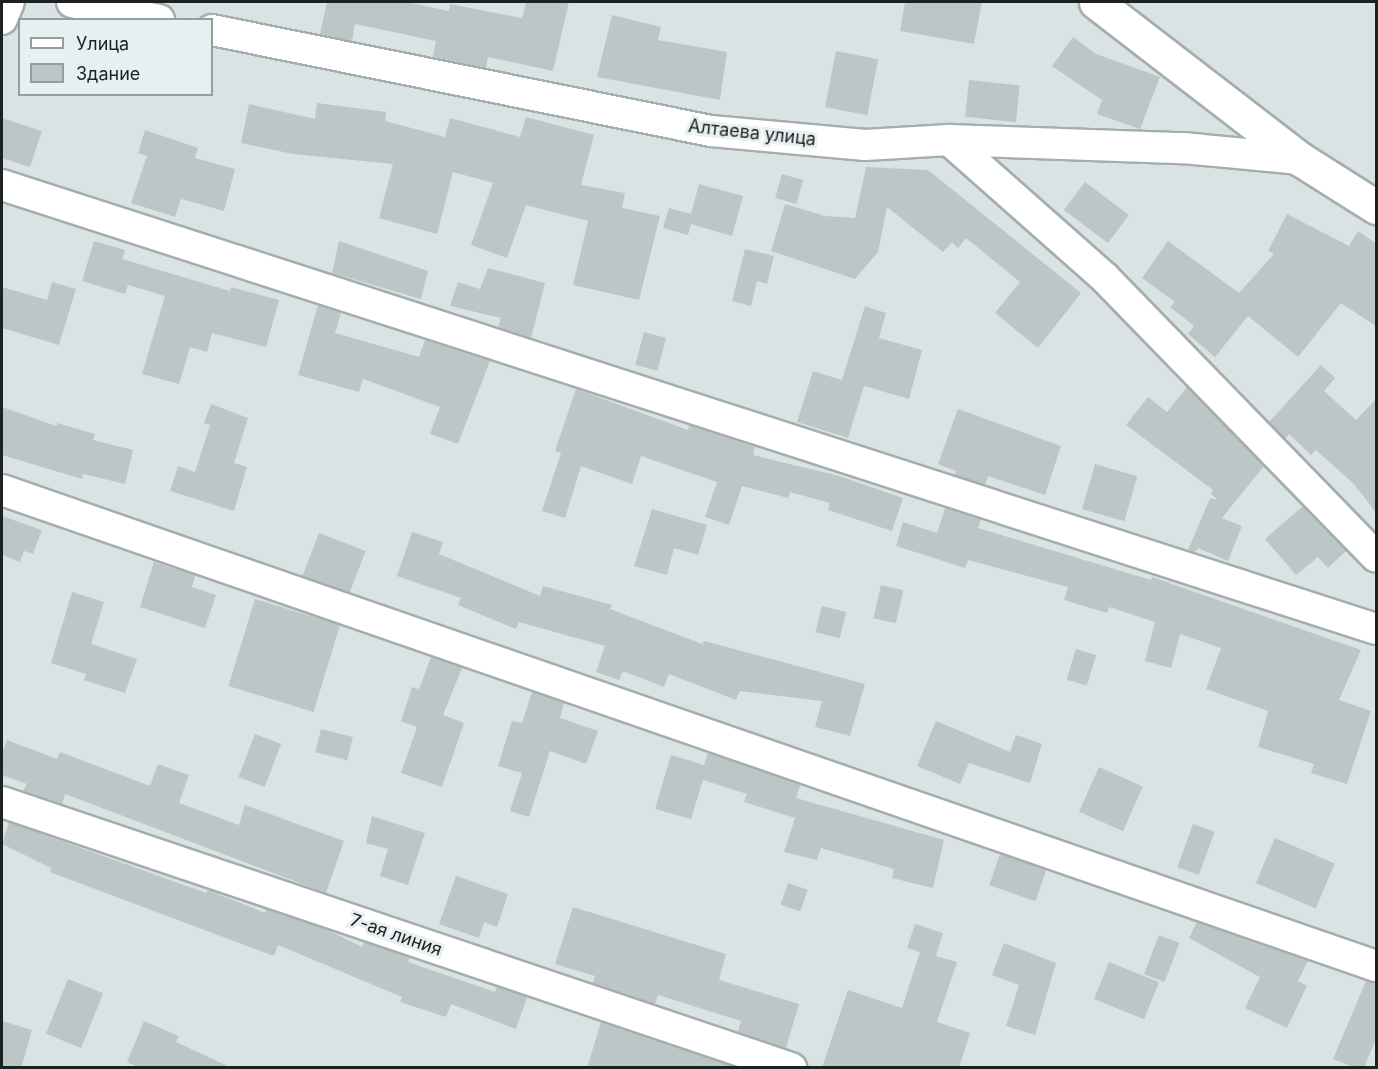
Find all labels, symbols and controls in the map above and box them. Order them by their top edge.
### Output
legend [18,18,213,96]
text: Улица [76,33,129,54]
text: Здание [76,63,140,84]
street label: Алтаева улица [687,116,817,150]
street label: 7-ая линия [347,909,445,961]

